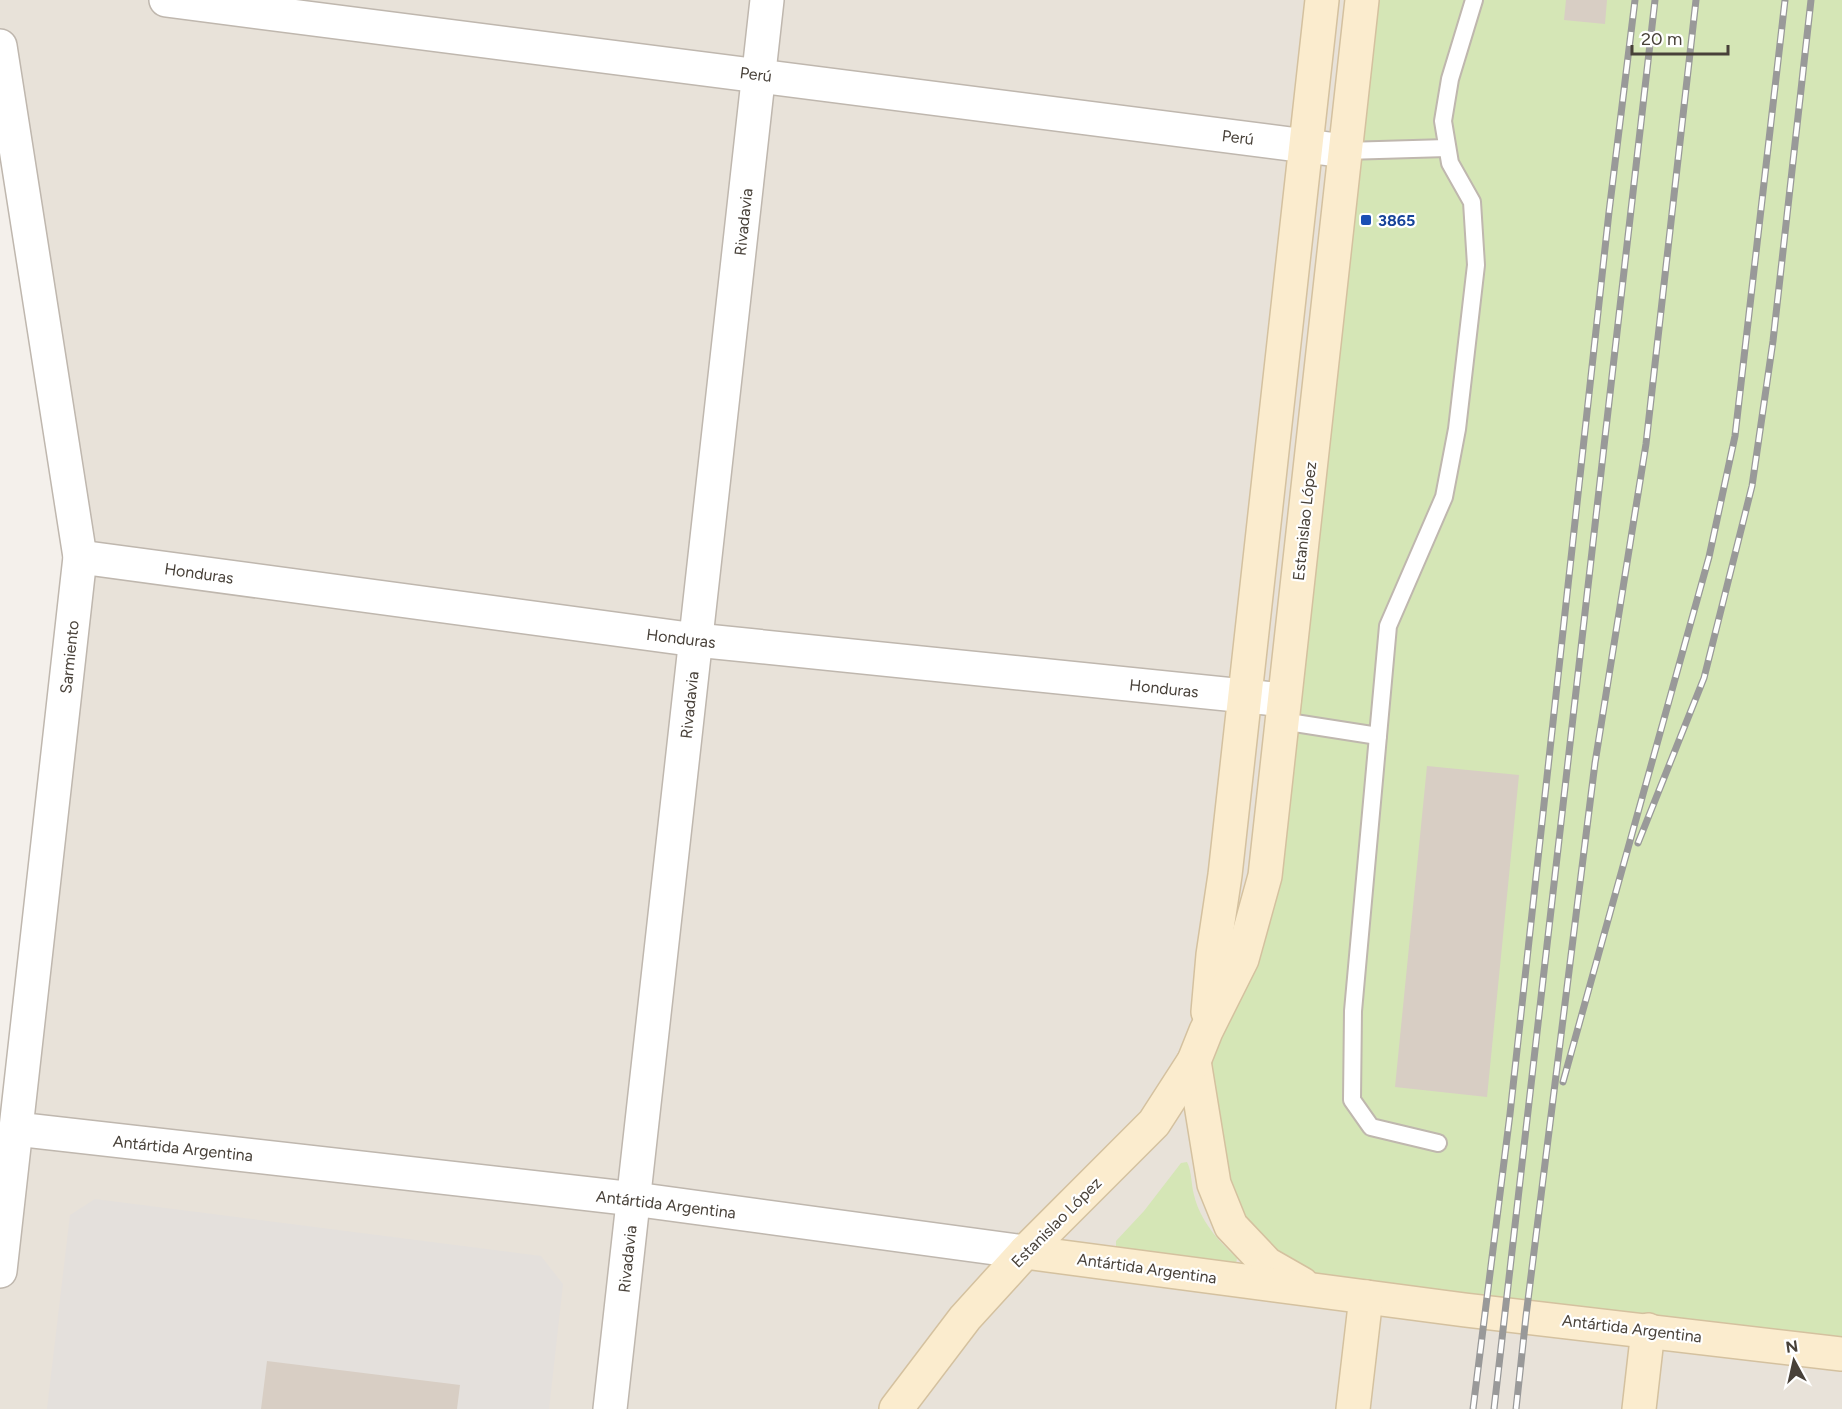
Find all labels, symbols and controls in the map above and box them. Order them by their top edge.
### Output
scale bar [1632,18,1728,56]
text: 20 m [1641,28,1682,50]
street label: Perú [739,63,773,86]
street label: Perú [1221,126,1255,149]
street label: Rivadavia [731,187,756,257]
place label: 3865 [1378,211,1415,230]
marker: 3865 [1359,213,1373,227]
street label: Estanislao López [1289,460,1320,582]
street label: Honduras [163,559,235,588]
street label: Sarmiento [56,619,83,695]
street label: Honduras [645,625,717,652]
street label: Rivadavia [677,670,702,740]
street label: Honduras [1128,675,1200,702]
street label: Antártida Argentina [112,1132,254,1165]
street label: Estanislao López [1007,1173,1106,1271]
street label: Antártida Argentina [595,1186,737,1223]
street label: Rivadavia [615,1224,640,1294]
street label: Antártida Argentina [1076,1249,1218,1288]
street label: Antártida Argentina [1561,1310,1703,1347]
north arrow [1764,1331,1824,1391]
text: N [1785,1336,1799,1357]

